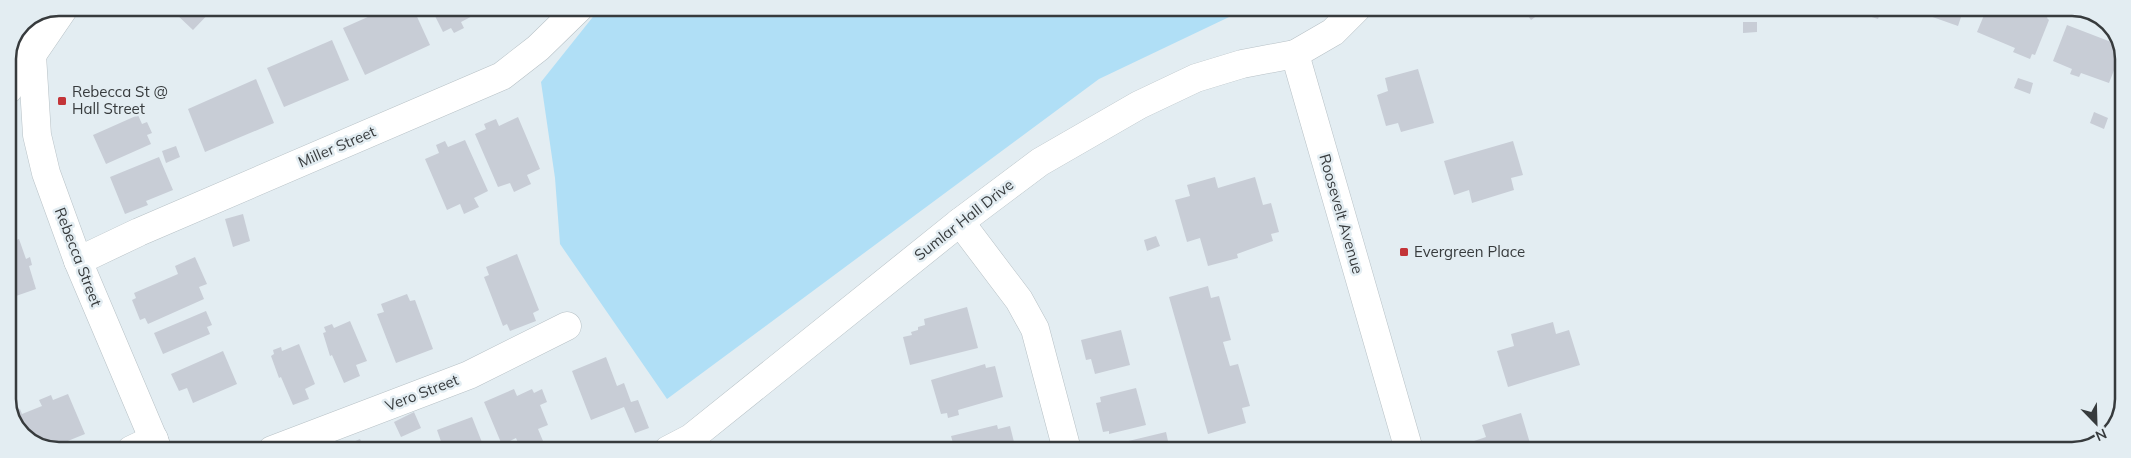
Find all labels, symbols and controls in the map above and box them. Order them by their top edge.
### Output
place label: Rebecca St @ Hall Street [72,82,168,118]
marker: Rebecca St @ Hall Street [56,95,68,107]
street label: Miller Street [295,122,379,171]
street label: Roosevelt Avenue [1315,152,1368,276]
street label: Sumlar Hall Drive [910,175,1017,264]
street label: Rebecca Street [51,205,106,309]
place label: Evergreen Place [1414,242,1525,261]
marker: Evergreen Place [1398,246,1410,258]
street label: Vero Street [382,370,461,415]
north arrow [2071,398,2121,448]
text: N [2093,425,2109,445]

